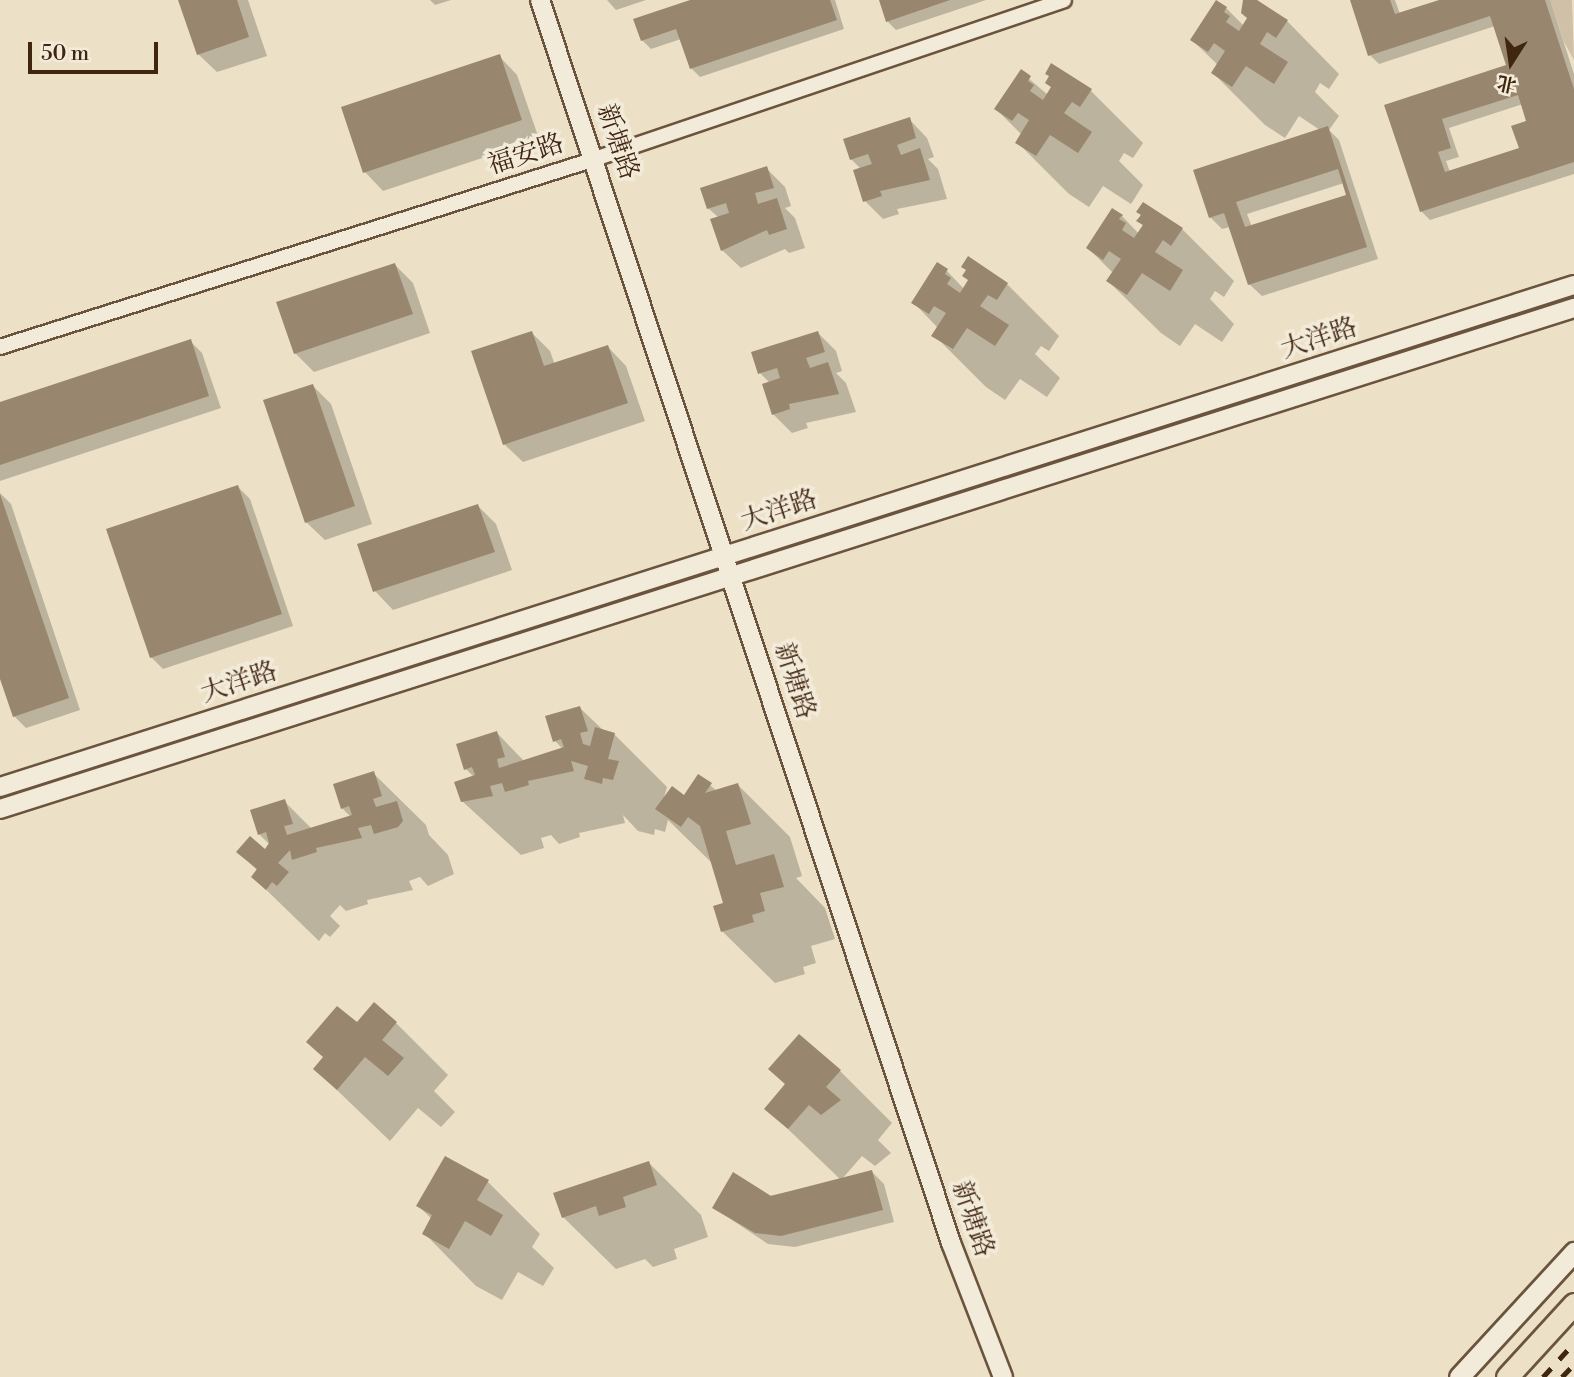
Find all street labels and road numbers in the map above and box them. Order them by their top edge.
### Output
street label: 新塘路 [590,100,644,184]
street label: 福安路 [484,128,568,182]
street label: 大洋路 [1277,312,1361,366]
street label: 大洋路 [737,484,821,538]
street label: 新塘路 [767,639,821,723]
street label: 大洋路 [197,656,281,710]
street label: 新塘路 [945,1177,999,1261]

